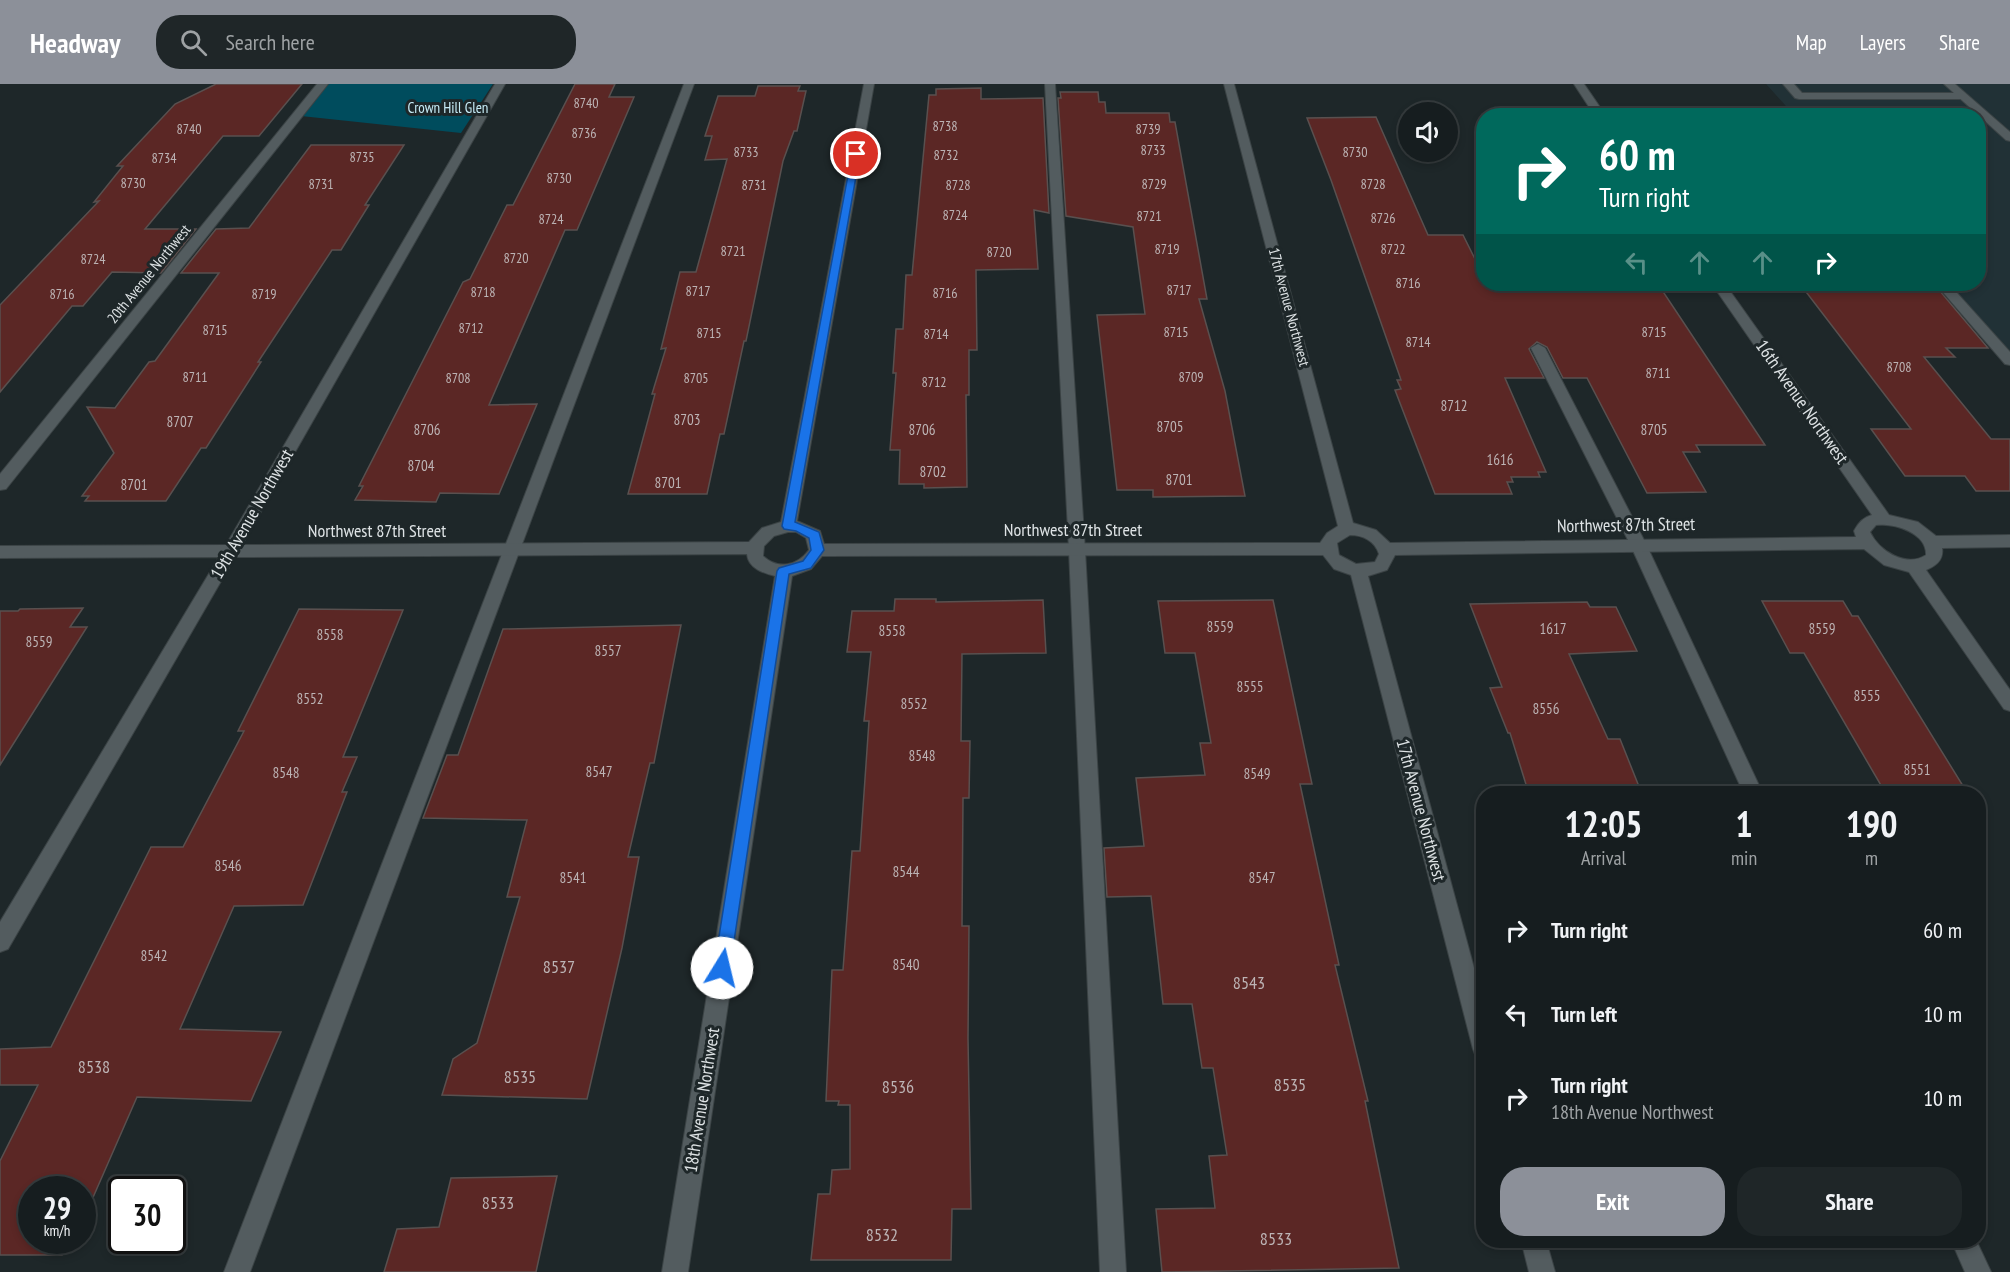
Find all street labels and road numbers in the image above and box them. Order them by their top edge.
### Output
street label: 20th Avenue Northwest [103,220,194,327]
street label: 17th Avenue Northwest [1265,246,1314,368]
street label: 16th Avenue Northwest [1751,335,1854,468]
street label: 19th Avenue Northwest [205,445,298,583]
street label: Northwest 87th Street [1557,512,1695,537]
street label: Northwest 87th Street [1004,518,1142,541]
street label: Northwest 87th Street [308,519,446,542]
street label: 17th Avenue Northwest [1391,736,1452,884]
street label: 18th Avenue Northwest [679,1026,724,1174]

